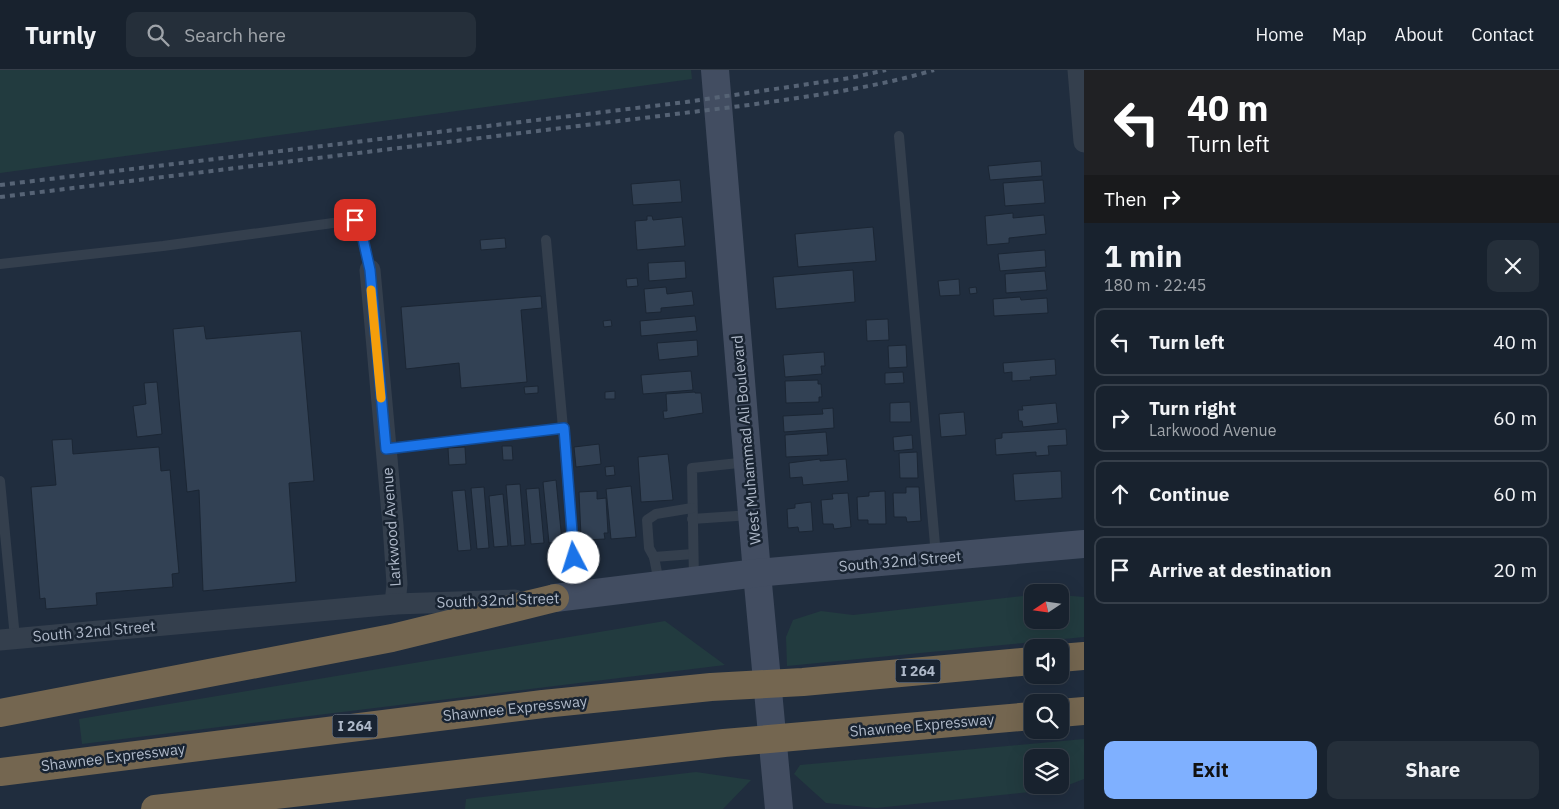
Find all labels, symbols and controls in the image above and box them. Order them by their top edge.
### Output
search box [126,12,476,57]
text: Turnly [25,19,96,51]
icon: search [144,21,172,49]
text: Search here [184,23,286,47]
text: Home [1256,23,1304,46]
text: Map [1332,23,1367,46]
text: About [1395,23,1443,46]
text: Contact [1471,23,1534,46]
text: 40 m [1187,85,1269,131]
icon: left [1104,90,1169,155]
text: Turn left [1187,129,1270,158]
icon: right [1157,185,1185,213]
text: Then [1104,187,1147,211]
pin [334,199,376,241]
icon: arrive [341,206,369,234]
text: 1 min [1104,236,1182,275]
button: close [1487,240,1539,292]
text: 180 m · 22:45 [1104,275,1206,295]
icon: left [1106,328,1134,356]
text: Turn left [1149,330,1225,354]
text: 40 m [1493,330,1537,354]
street label: West Muhammad Ali Boulevard [727,334,765,546]
text: Turn right [1149,396,1236,420]
icon: right [1106,404,1134,432]
text: 60 m [1493,406,1537,430]
text: Larkwood Avenue [1149,420,1276,440]
street label: Larkwood Avenue [377,467,405,587]
icon: ahead [1106,480,1134,508]
text: Continue [1149,482,1229,506]
text: 60 m [1493,482,1537,506]
position arrow [547,531,599,583]
street label: South 32nd Street [838,546,962,576]
icon: arrive [1106,556,1134,584]
text: Arrive at destination [1149,558,1332,582]
text: 20 m [1493,558,1537,582]
north arrow [1024,584,1069,629]
map controls [1024,584,1069,794]
street label: South 32nd Street [436,588,560,612]
street label: South 32nd Street [32,616,156,646]
button: sound [1024,639,1069,684]
road number: I 264 [896,660,940,682]
street label: Shawnee Expressway [442,691,589,725]
button: search [1024,694,1069,739]
street label: Shawnee Expressway [849,709,996,741]
road number: I 264 [332,714,378,738]
street label: Shawnee Expressway [40,739,187,775]
button: Exit [1104,741,1317,799]
button: Share [1327,741,1539,799]
button: layers [1024,749,1069,794]

